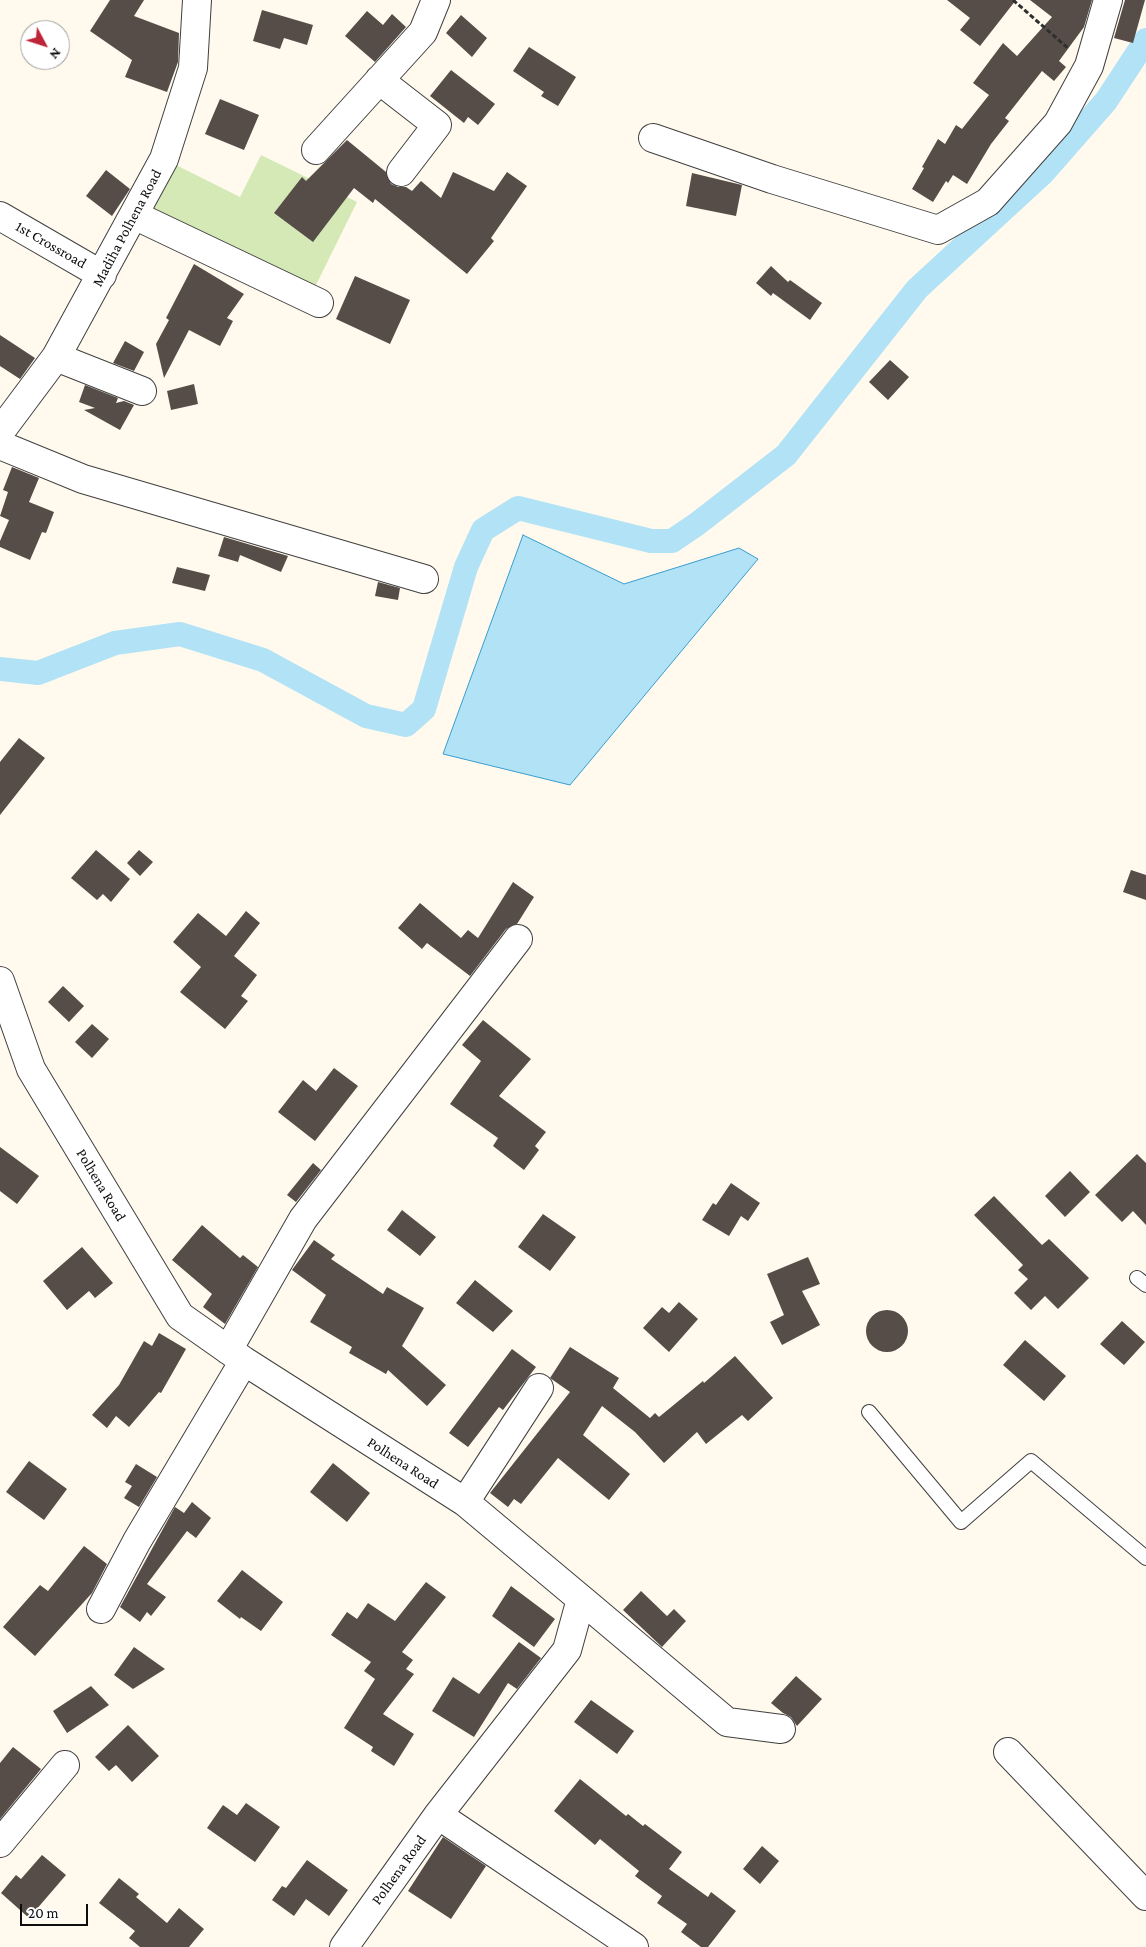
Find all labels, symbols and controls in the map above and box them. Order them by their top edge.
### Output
north arrow [20,20,70,70]
text: N [47,45,65,63]
street label: Madiha Polhena Road [88,166,166,290]
street label: 1st Crossroad [12,217,90,273]
street label: Polhena Road [72,1145,130,1225]
street label: Polhena Road [364,1433,442,1493]
street label: Polhena Road [368,1832,430,1908]
scale bar [22,1894,90,1926]
text: 20 m [28,1905,59,1921]

